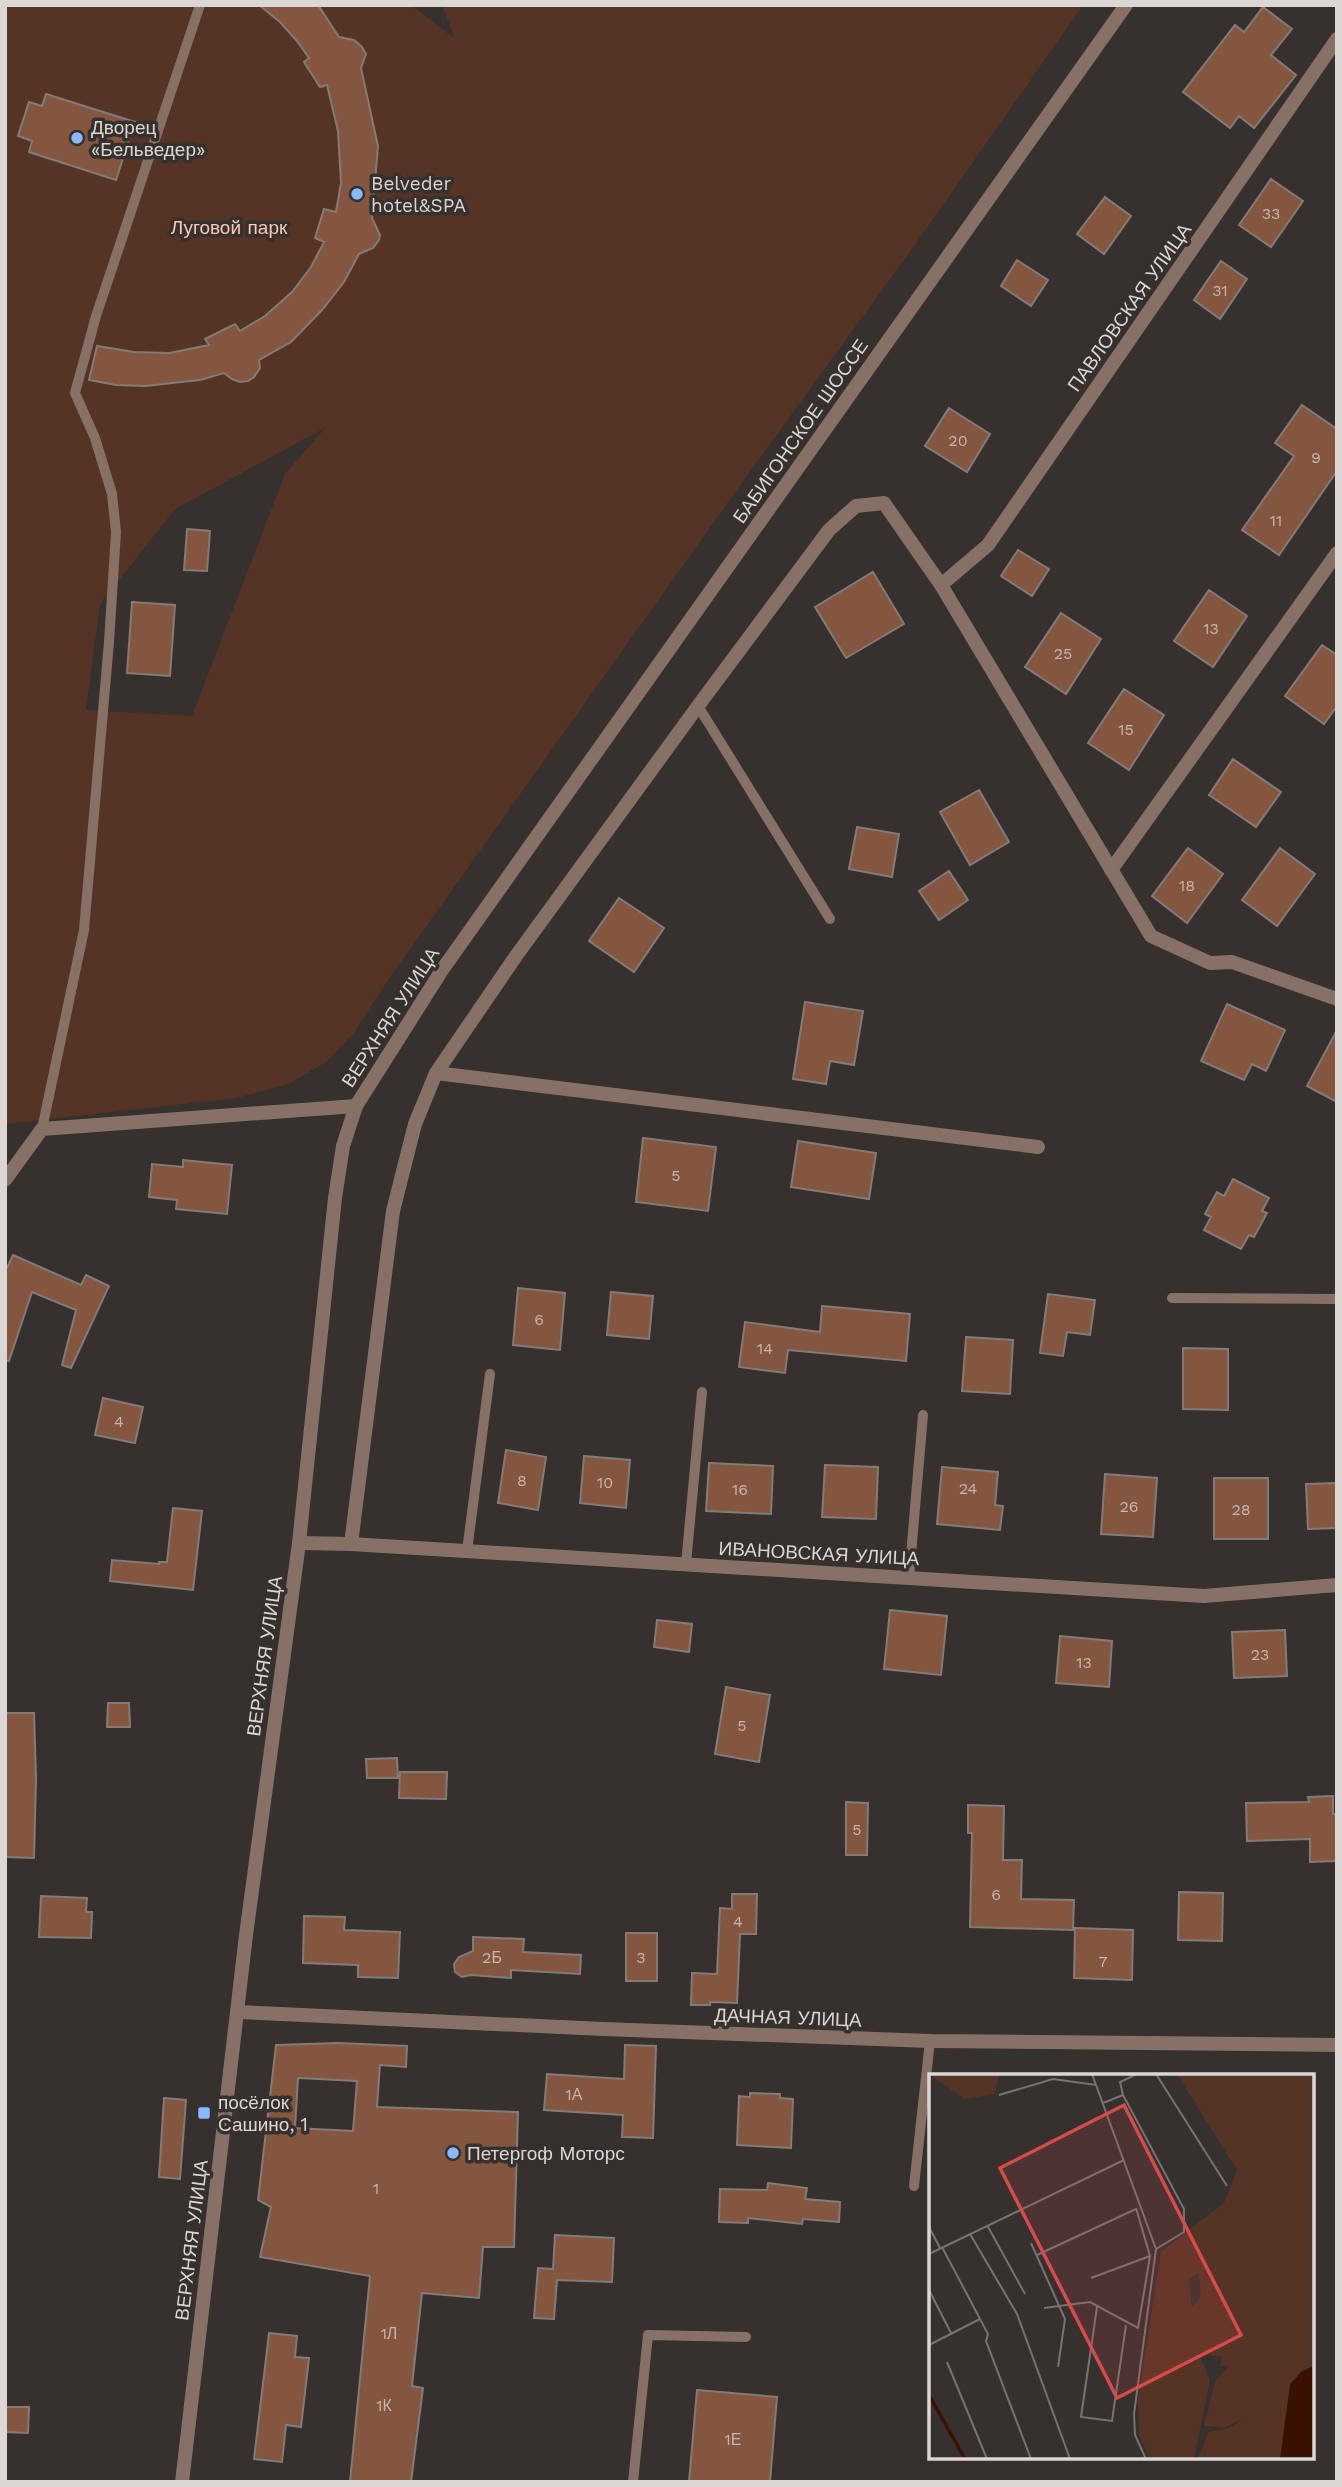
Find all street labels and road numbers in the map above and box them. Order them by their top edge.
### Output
street label: ПАВЛОВСКАЯ УЛИЦА [1063,219,1196,396]
street label: БАБИГОНСКОЕ ШОССЕ [728,335,873,528]
street label: ВЕРХНЯЯ УЛИЦА [337,943,444,1091]
street label: ИВАНОВСКАЯ УЛИЦА [718,1537,920,1570]
street label: ВЕРХНЯЯ УЛИЦА [242,1574,287,1738]
street label: ДАЧНАЯ УЛИЦА [714,2003,862,2032]
street label: ВЕРХНЯЯ УЛИЦА [170,2158,213,2322]

